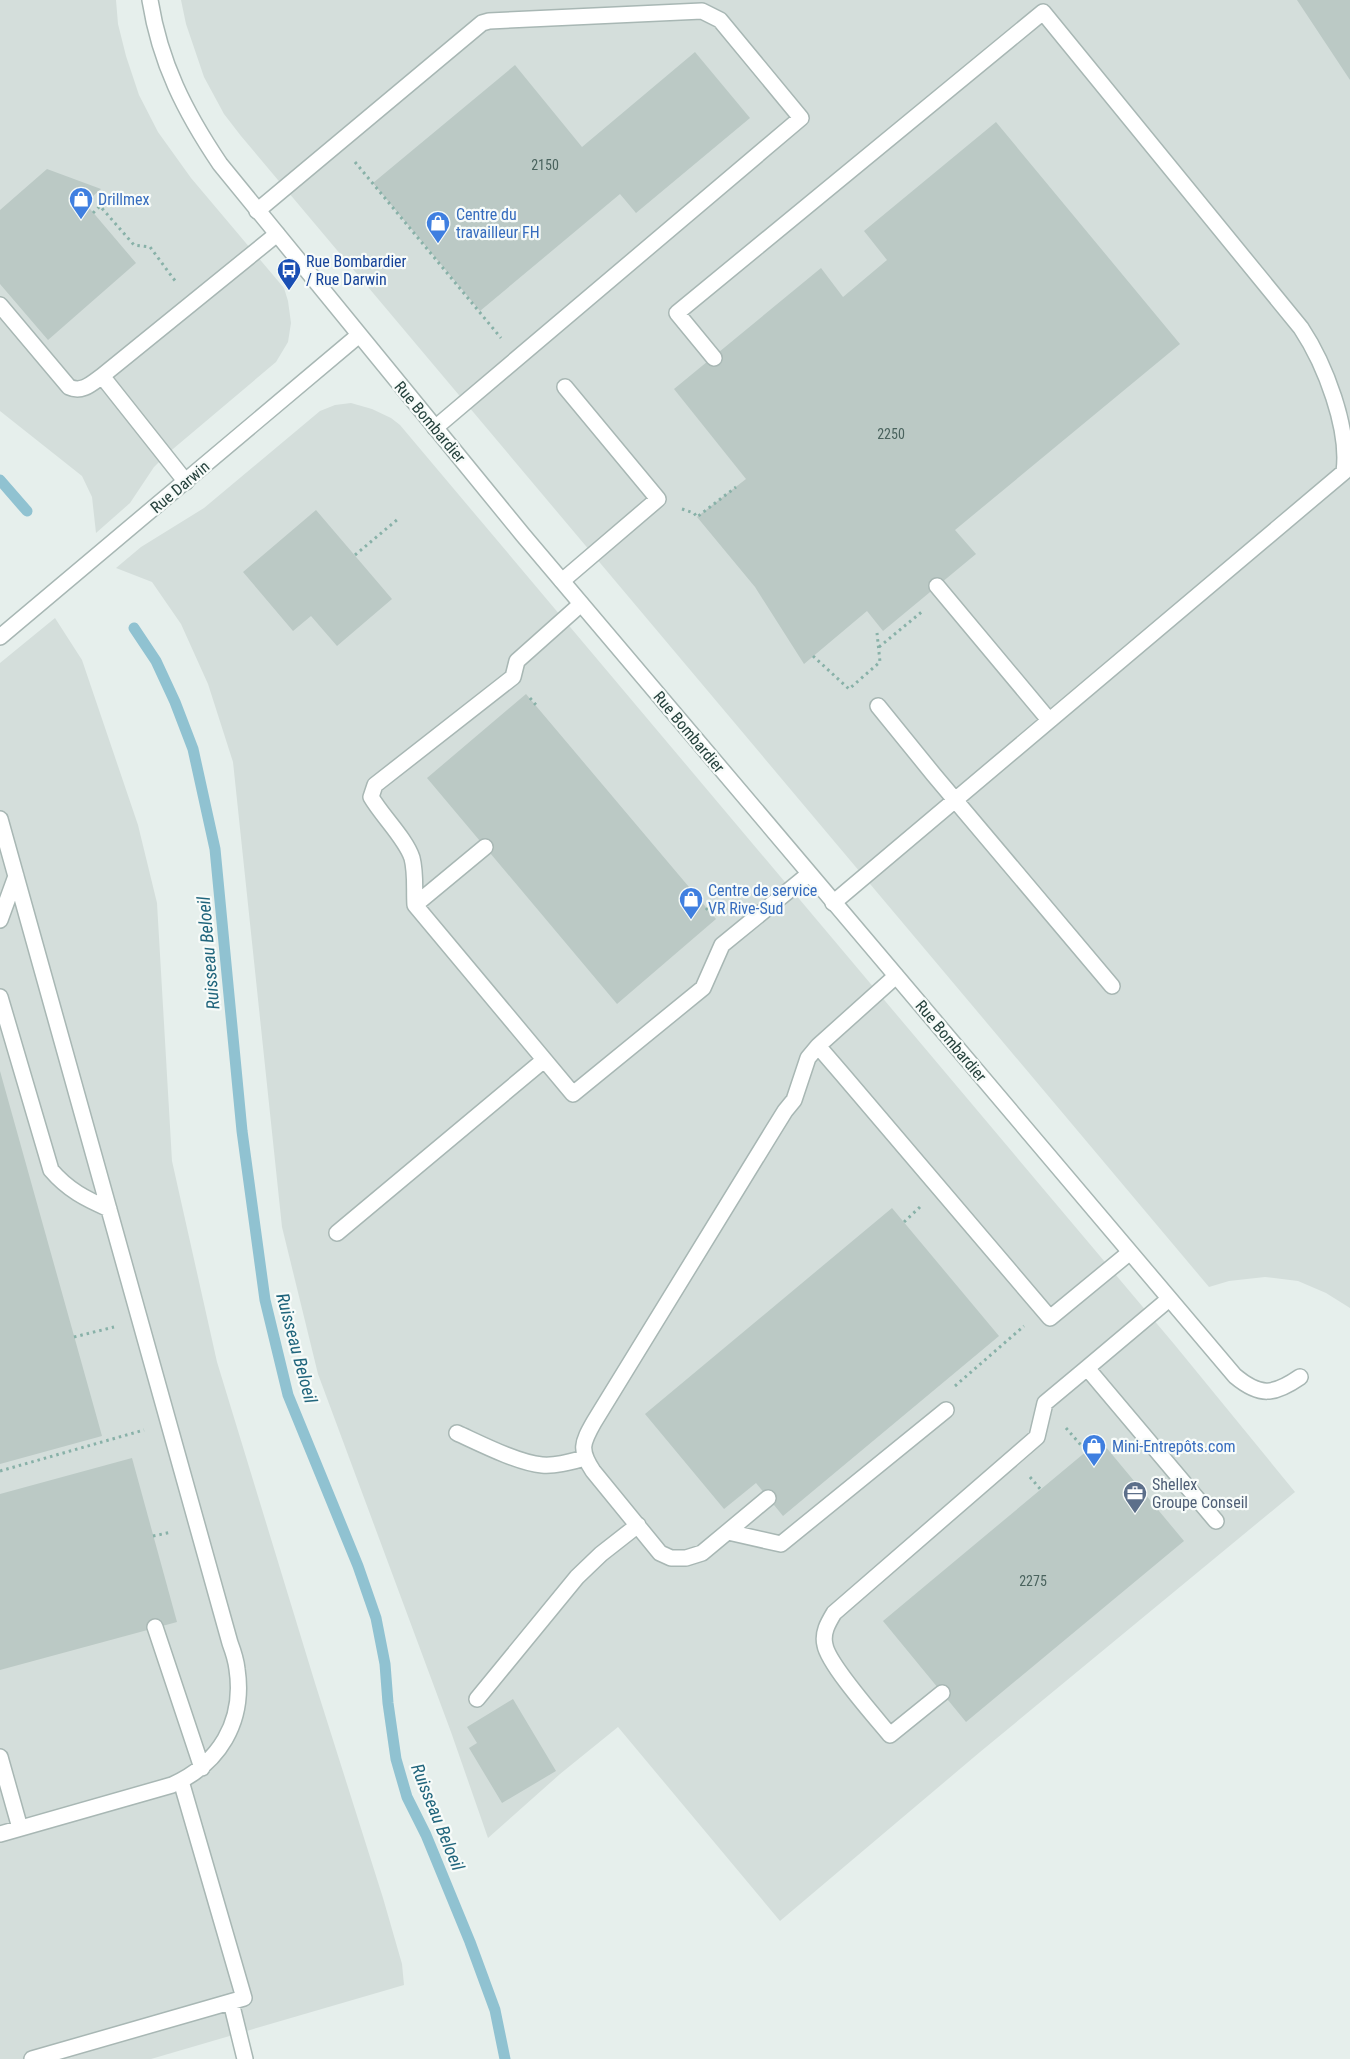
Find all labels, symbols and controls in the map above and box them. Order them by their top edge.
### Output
house number: 2150 [531,157,559,173]
shop icon: Drillmex [68,186,94,220]
place label: Drillmex [98,190,150,209]
place label: Centre du travailleur FH [456,205,540,242]
shop icon: Centre du travailleur FH [425,210,451,244]
place label: Rue Bombardier / Rue Darwin [306,252,407,289]
bus stop icon: Rue Bombardier / Rue Darwin [276,257,302,291]
street label: Rue Bombardier [390,377,470,467]
house number: 2250 [877,426,905,442]
street label: Rue Darwin [147,457,213,517]
street label: Rue Bombardier [649,687,729,777]
place label: Centre de service VR Rive-Sud [708,881,817,918]
shop icon: Centre de service VR Rive-Sud [678,886,704,920]
water label: Ruisseau Beloeil [193,895,223,1010]
street label: Rue Bombardier [911,996,991,1086]
water label: Ruisseau Beloeil [272,1291,322,1406]
shop icon: Mini-Entrepôts.com [1081,1433,1107,1467]
place label: Mini-Entrepôts.com [1112,1437,1235,1456]
place label: Shellex Groupe Conseil [1152,1475,1248,1512]
office icon: Shellex Groupe Conseil [1122,1480,1148,1514]
house number: 2275 [1019,1573,1047,1589]
water label: Ruisseau Beloeil [407,1760,469,1874]

